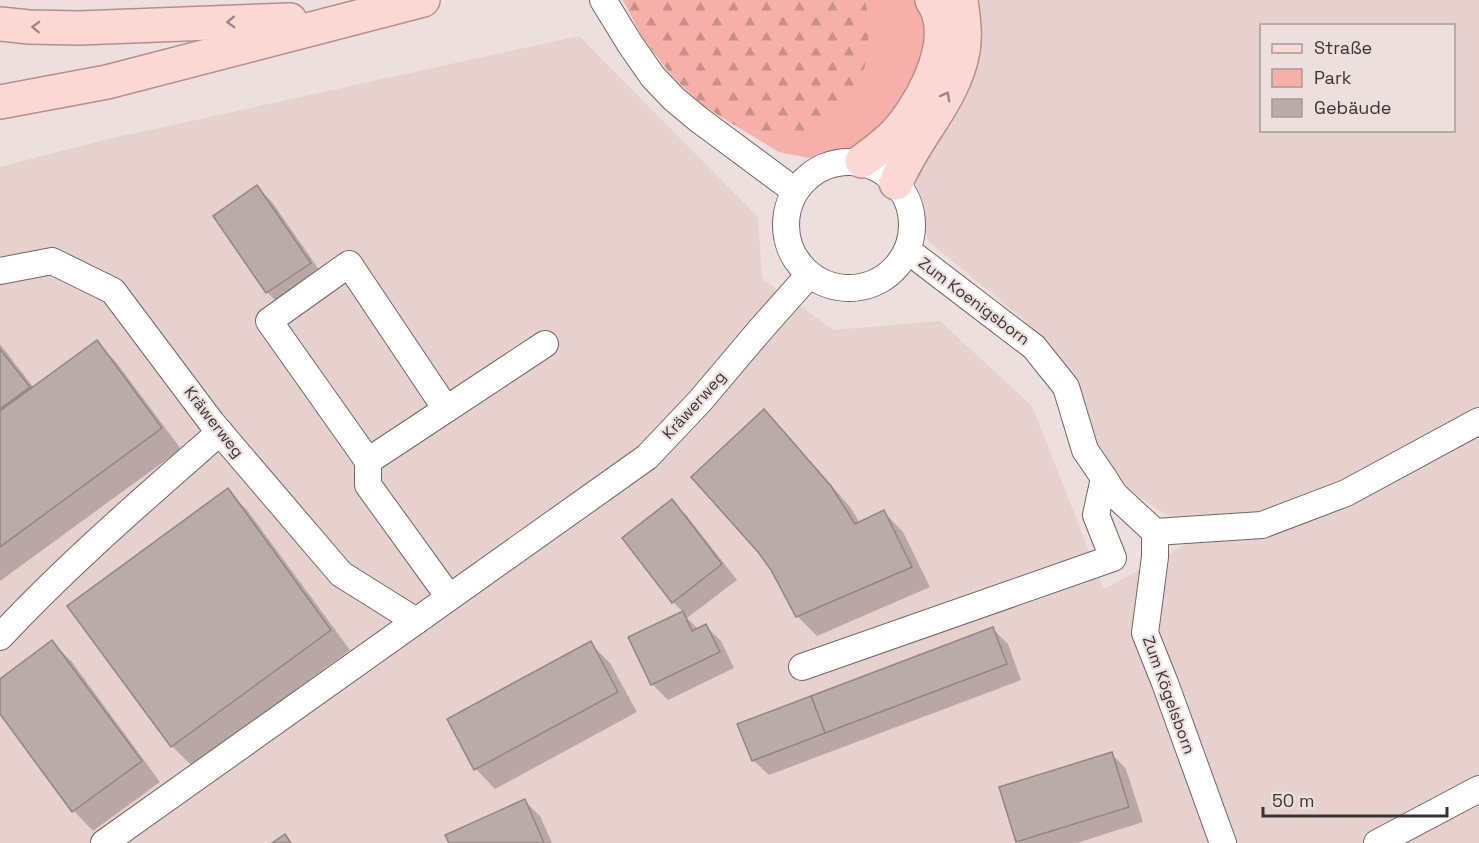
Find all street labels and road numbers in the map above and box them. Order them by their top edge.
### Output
street label: Zum Koenigsborn [914,252,1034,350]
street label: Kräwerweg [658,366,730,444]
street label: Kräwerweg [180,382,248,462]
street label: Zum Kögelsborn [1138,633,1200,757]

